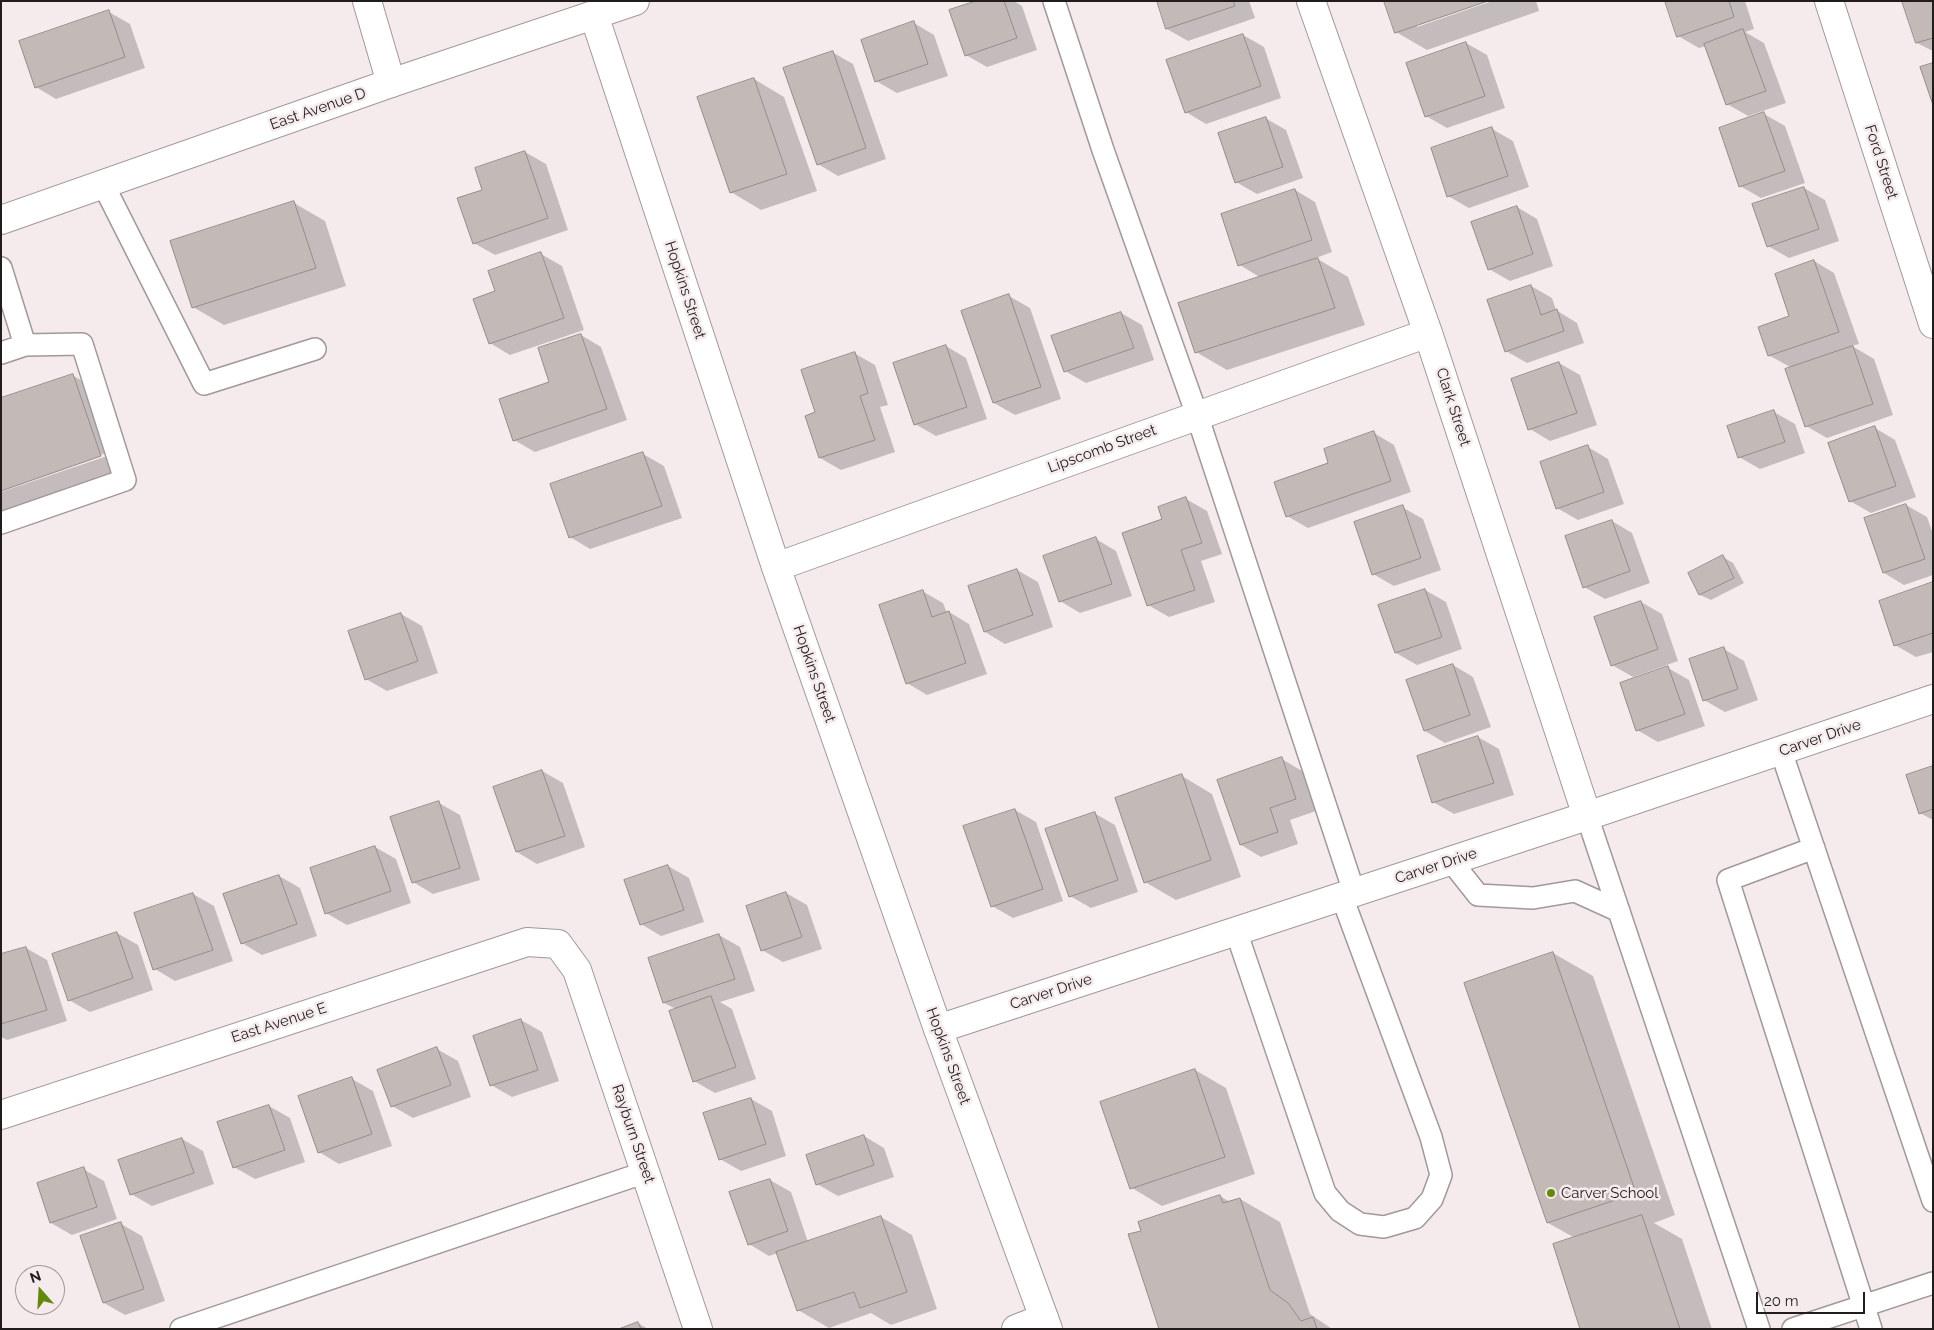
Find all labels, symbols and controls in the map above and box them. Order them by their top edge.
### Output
street label: East Avenue D [268,84,368,134]
street label: Ford Street [1861,123,1901,201]
street label: Hopkins Street [661,239,709,341]
street label: Clark Street [1432,366,1474,448]
street label: Lipscomb Street [1045,421,1159,477]
street label: Hopkins Street [789,623,839,725]
street label: Carver Drive [1777,716,1863,760]
street label: Carver Drive [1393,844,1479,888]
street label: Carver Drive [1008,970,1094,1014]
street label: East Avenue E [229,999,329,1047]
street label: Hopkins Street [922,1005,974,1107]
street label: Rayburn Street [608,1082,658,1186]
place label: Carver School [1561,1184,1658,1202]
marker: Carver School [1545,1187,1557,1199]
north arrow [15,1265,65,1315]
text: N [28,1267,43,1286]
scale bar [1759,1282,1868,1314]
text: 20 m [1764,1292,1799,1310]

